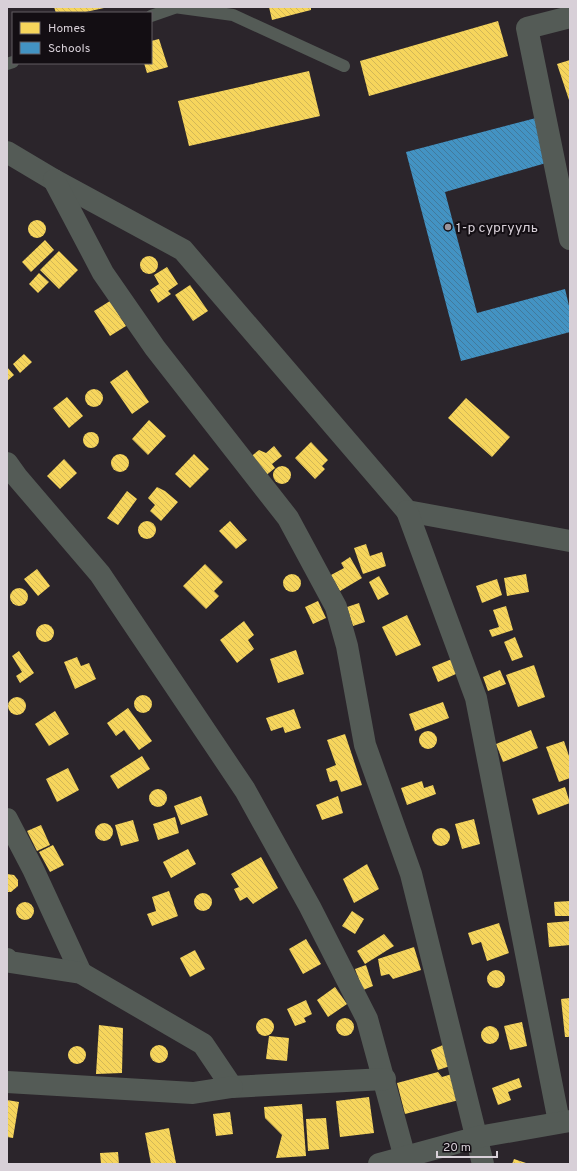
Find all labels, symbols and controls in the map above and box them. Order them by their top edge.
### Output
legend [12,12,152,64]
text: Homes [48,21,85,37]
text: Schools [48,41,90,57]
place label: 1-р сургууль [456,220,538,237]
marker: 1-р сургууль [443,222,453,232]
scale bar [437,1133,497,1159]
text: 20 m [443,1140,471,1156]

